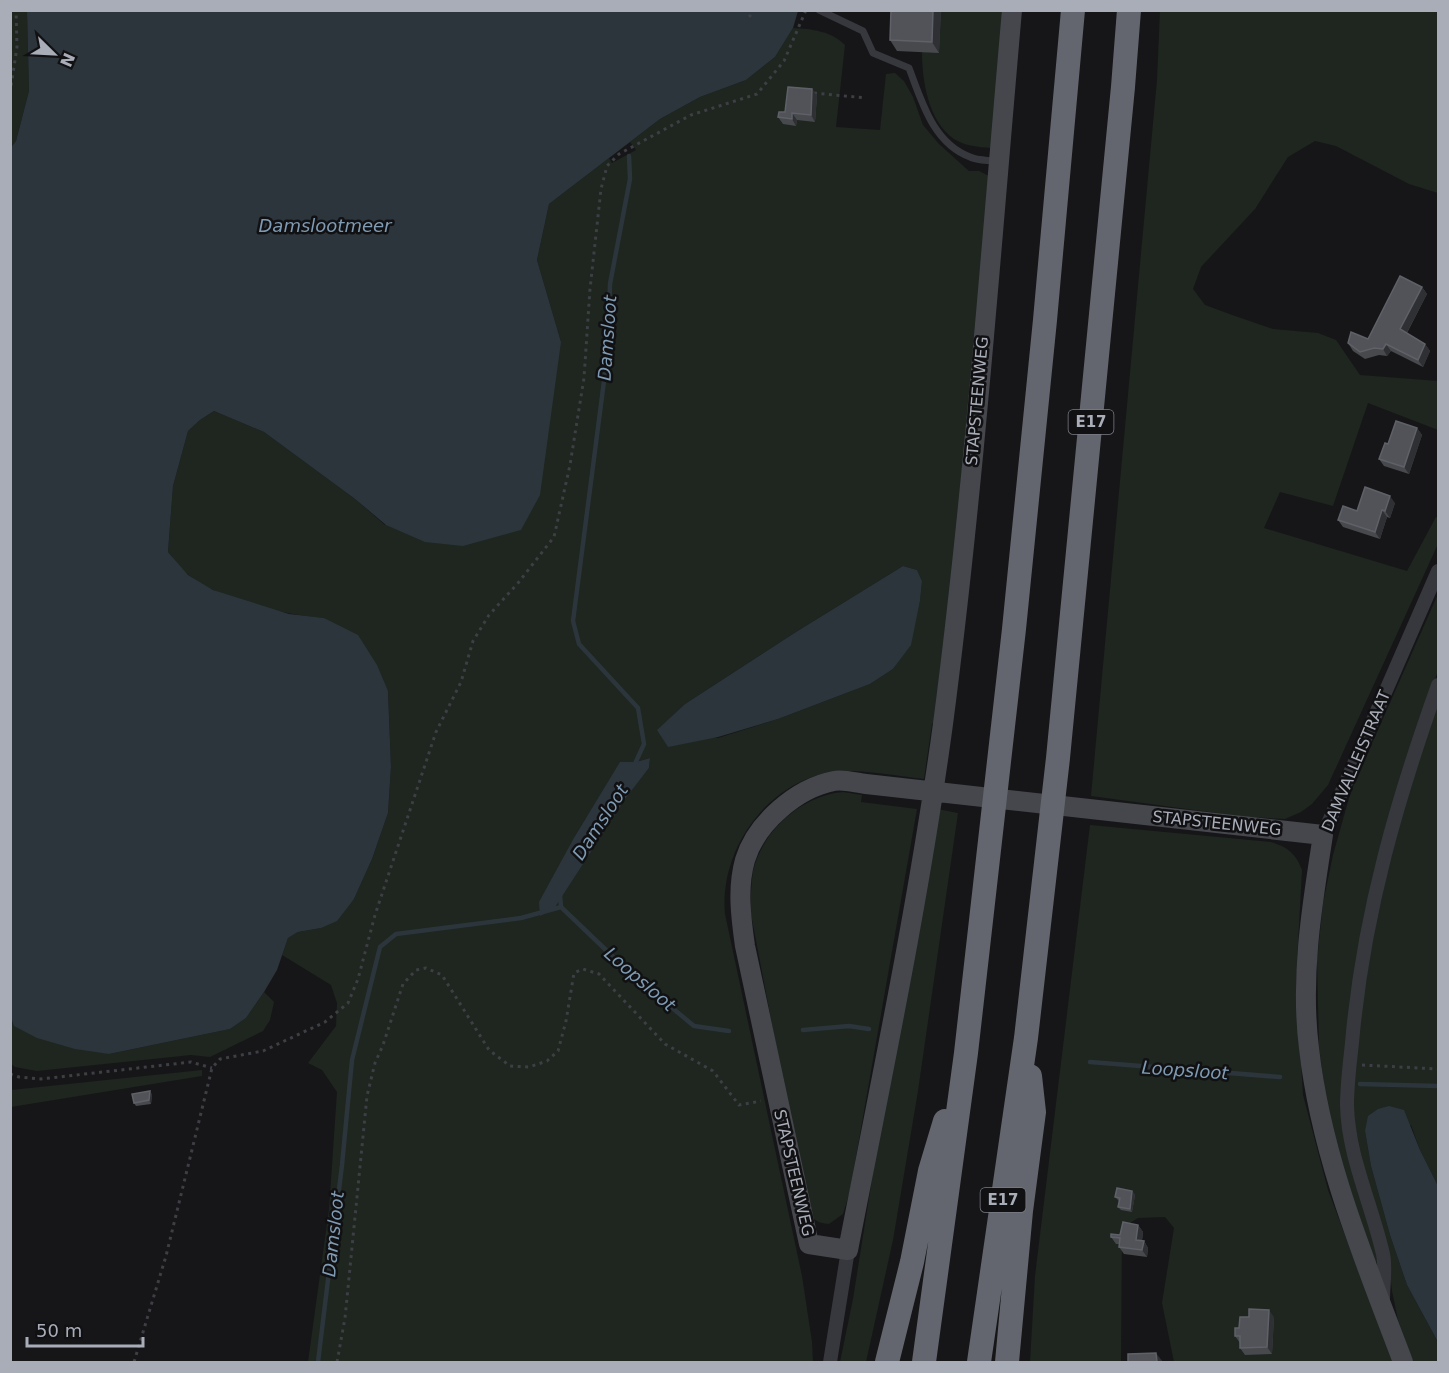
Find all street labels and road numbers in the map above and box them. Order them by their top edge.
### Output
street label: STAPSTEENWEG [962,336,992,466]
road number: E17 [1068,410,1114,434]
street label: DAMVALLEISTRAAT [1318,687,1394,834]
street label: STAPSTEENWEG [1151,807,1283,839]
street label: STAPSTEENWEG [770,1108,818,1238]
road number: E17 [980,1188,1026,1212]

